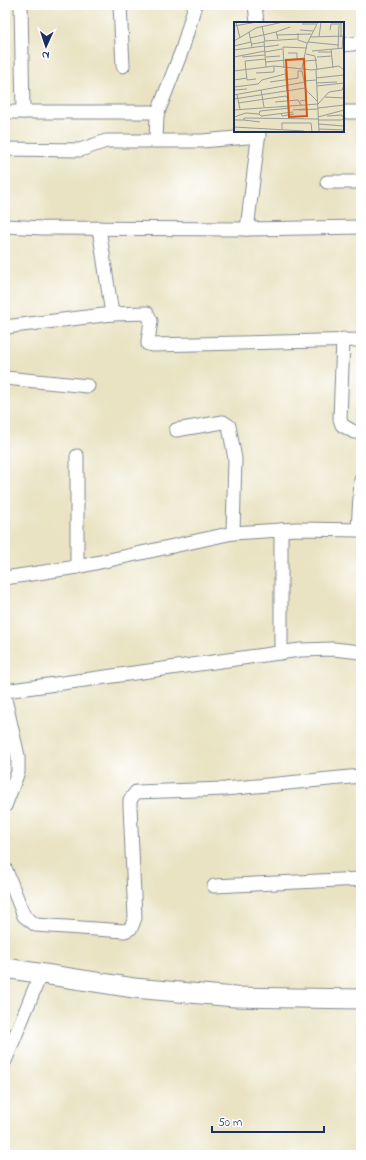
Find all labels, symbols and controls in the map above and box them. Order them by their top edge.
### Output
inset map [234,22,344,132]
north arrow [26,26,66,66]
text: N [41,47,50,63]
scale bar [212,1108,324,1134]
text: 50 m [218,1114,242,1132]

